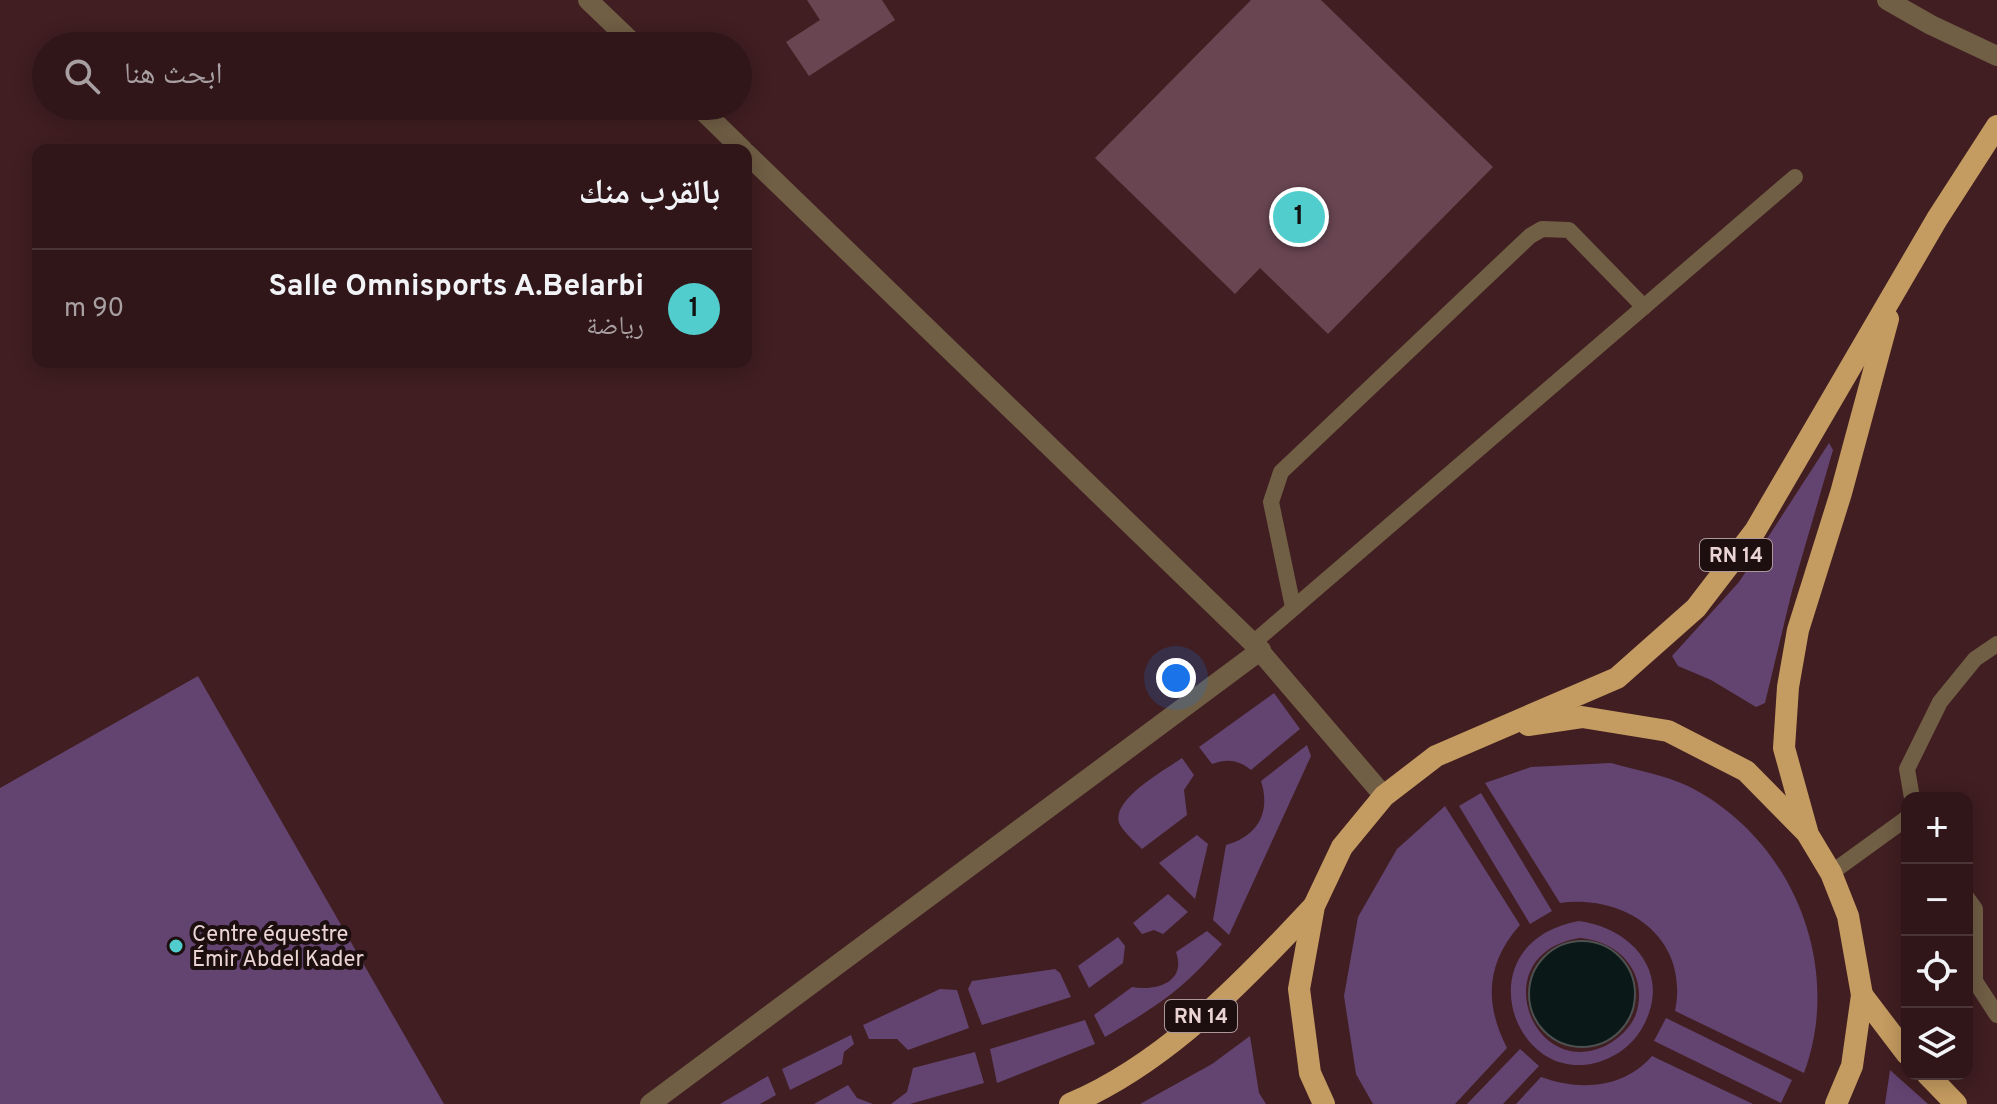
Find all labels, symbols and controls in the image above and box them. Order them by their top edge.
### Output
search box [32,32,752,120]
icon: search [60,54,104,98]
text: ابحث هنا [124,57,223,94]
text: بالقرب منك [579,173,720,216]
pin: 1 [1273,187,1325,247]
text: Salle Omnisports A.Belarbi [268,269,644,306]
text: 90 m [64,293,124,326]
text: 1 [689,293,699,326]
text: رياضة [586,311,644,344]
road number: RN 14 [1700,539,1772,571]
your location [1156,658,1196,698]
map controls [1901,792,1973,1080]
button: + [1901,792,1973,864]
button: − [1901,864,1973,936]
place label: Centre équestre Émir Abdel Kader [192,922,364,974]
button: locate [1901,936,1973,1008]
marker: Centre équestre Émir Abdel Kader [167,937,185,955]
road number: RN 14 [1165,1000,1237,1032]
button: layers [1901,1008,1973,1080]

